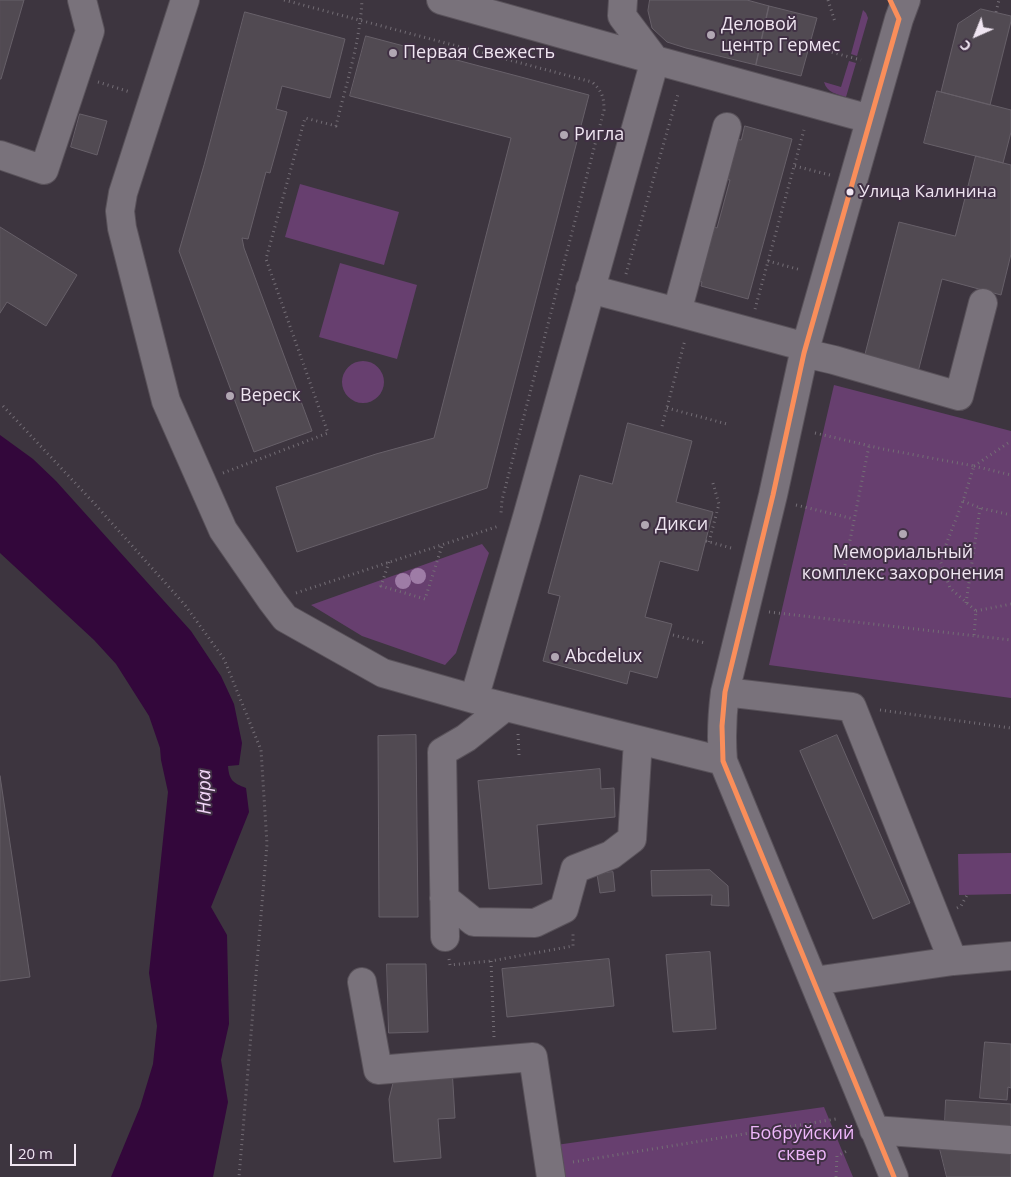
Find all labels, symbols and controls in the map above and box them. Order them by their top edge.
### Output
north arrow [951,10,1001,60]
place label: Деловой центр Гермес [721,14,840,56]
marker: Деловой центр Гермес [705,29,717,41]
text: С [955,36,975,56]
place label: Первая Свежесть [403,42,555,64]
marker: Первая Свежесть [387,47,399,59]
place label: Ригла [574,124,624,146]
marker: Ригла [558,129,570,141]
place label: Улица Калинина [859,182,997,202]
marker: Улица Калинина [845,187,855,197]
place label: Вереcк [240,385,301,407]
marker: Вереcк [224,390,236,402]
place label: Дикси [655,514,708,536]
marker: Дикси [639,519,651,531]
marker: Мемориальный комплекс захоронения [897,528,909,540]
place label: Мемориальный комплекс захоронения [802,542,1004,584]
place label: Abcdelux [565,646,642,668]
marker: Abcdelux [549,651,561,663]
water label: Нара [193,769,217,815]
park label: Бобруйский сквер [750,1123,854,1166]
scale bar [12,1134,79,1166]
text: 20 m [18,1143,53,1163]

